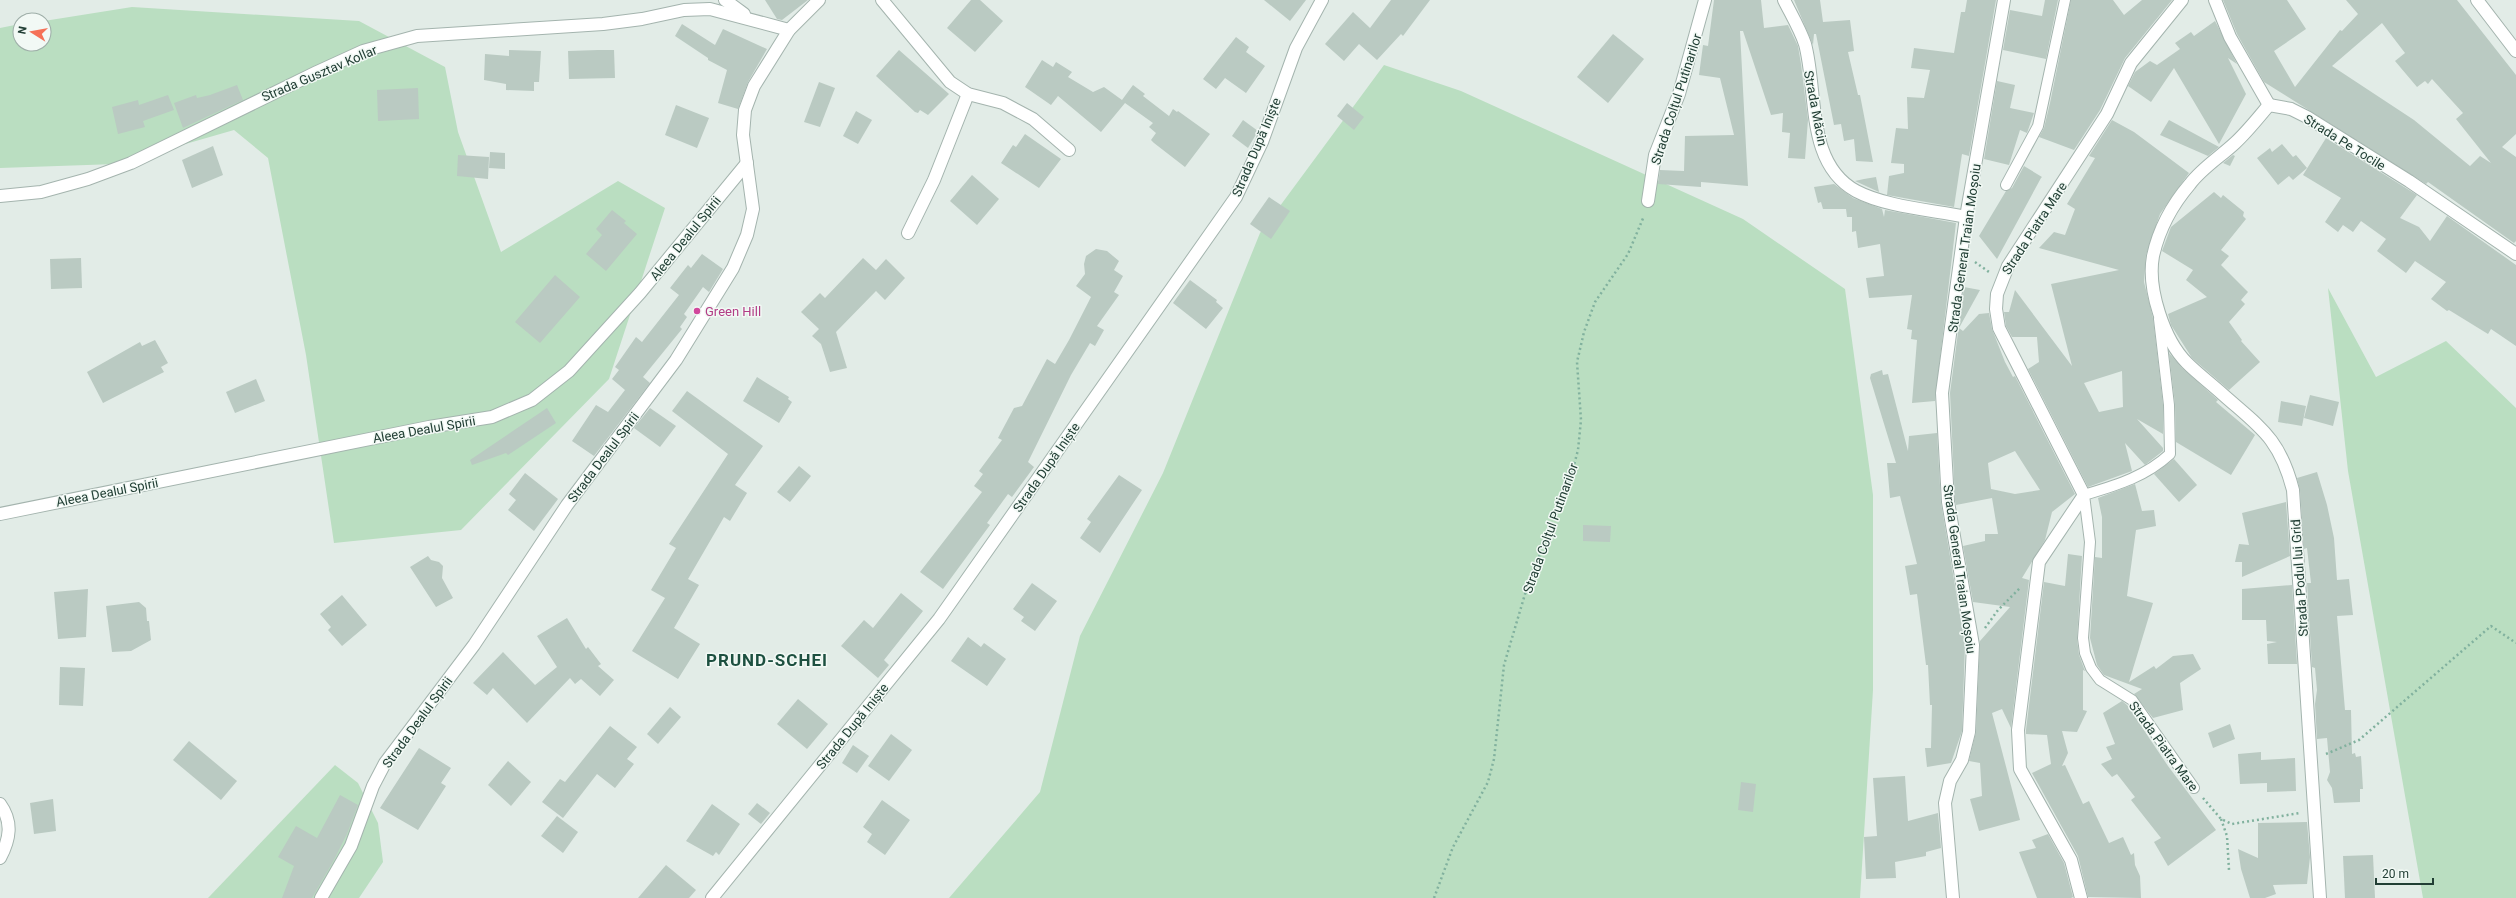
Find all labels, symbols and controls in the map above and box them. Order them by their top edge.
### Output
north arrow [12,12,52,52]
text: N [16,25,30,35]
street label: Strada Colțul Putinarilor [1648,31,1706,167]
street label: Strada Gusztav Kollar [259,42,380,105]
street label: Strada Măcin [1801,69,1830,147]
street label: Strada După Iniște [1229,95,1285,199]
street label: Strada Pe Tocile [2301,111,2388,174]
street label: Strada General Traian Moșoiu [1945,163,1985,334]
street label: Strada Piatra Mare [1999,179,2070,277]
street label: Aleea Dealul Spirii [647,193,724,283]
place label: Green Hill [705,304,761,319]
marker: Green Hill [692,306,702,316]
street label: Strada Dealul Spirii [565,409,642,505]
street label: Aleea Dealul Spirii [372,413,477,446]
street label: Strada După Iniște [1010,420,1084,516]
street label: Strada Colțul Putinarilor [1520,461,1582,596]
street label: Aleea Dealul Spirii [55,475,159,510]
street label: Strada General Traian Moșoiu [1939,484,1979,655]
street label: Strada Podul lui Grid [2288,519,2311,637]
district label: PRUND-SCHEI [706,650,828,670]
street label: Strada Dealul Spirii [379,674,455,771]
street label: Strada După Iniște [813,680,892,773]
street label: Strada Piatra Mare [2126,698,2201,794]
scale bar [2376,860,2433,886]
text: 20 m [2382,867,2409,881]

